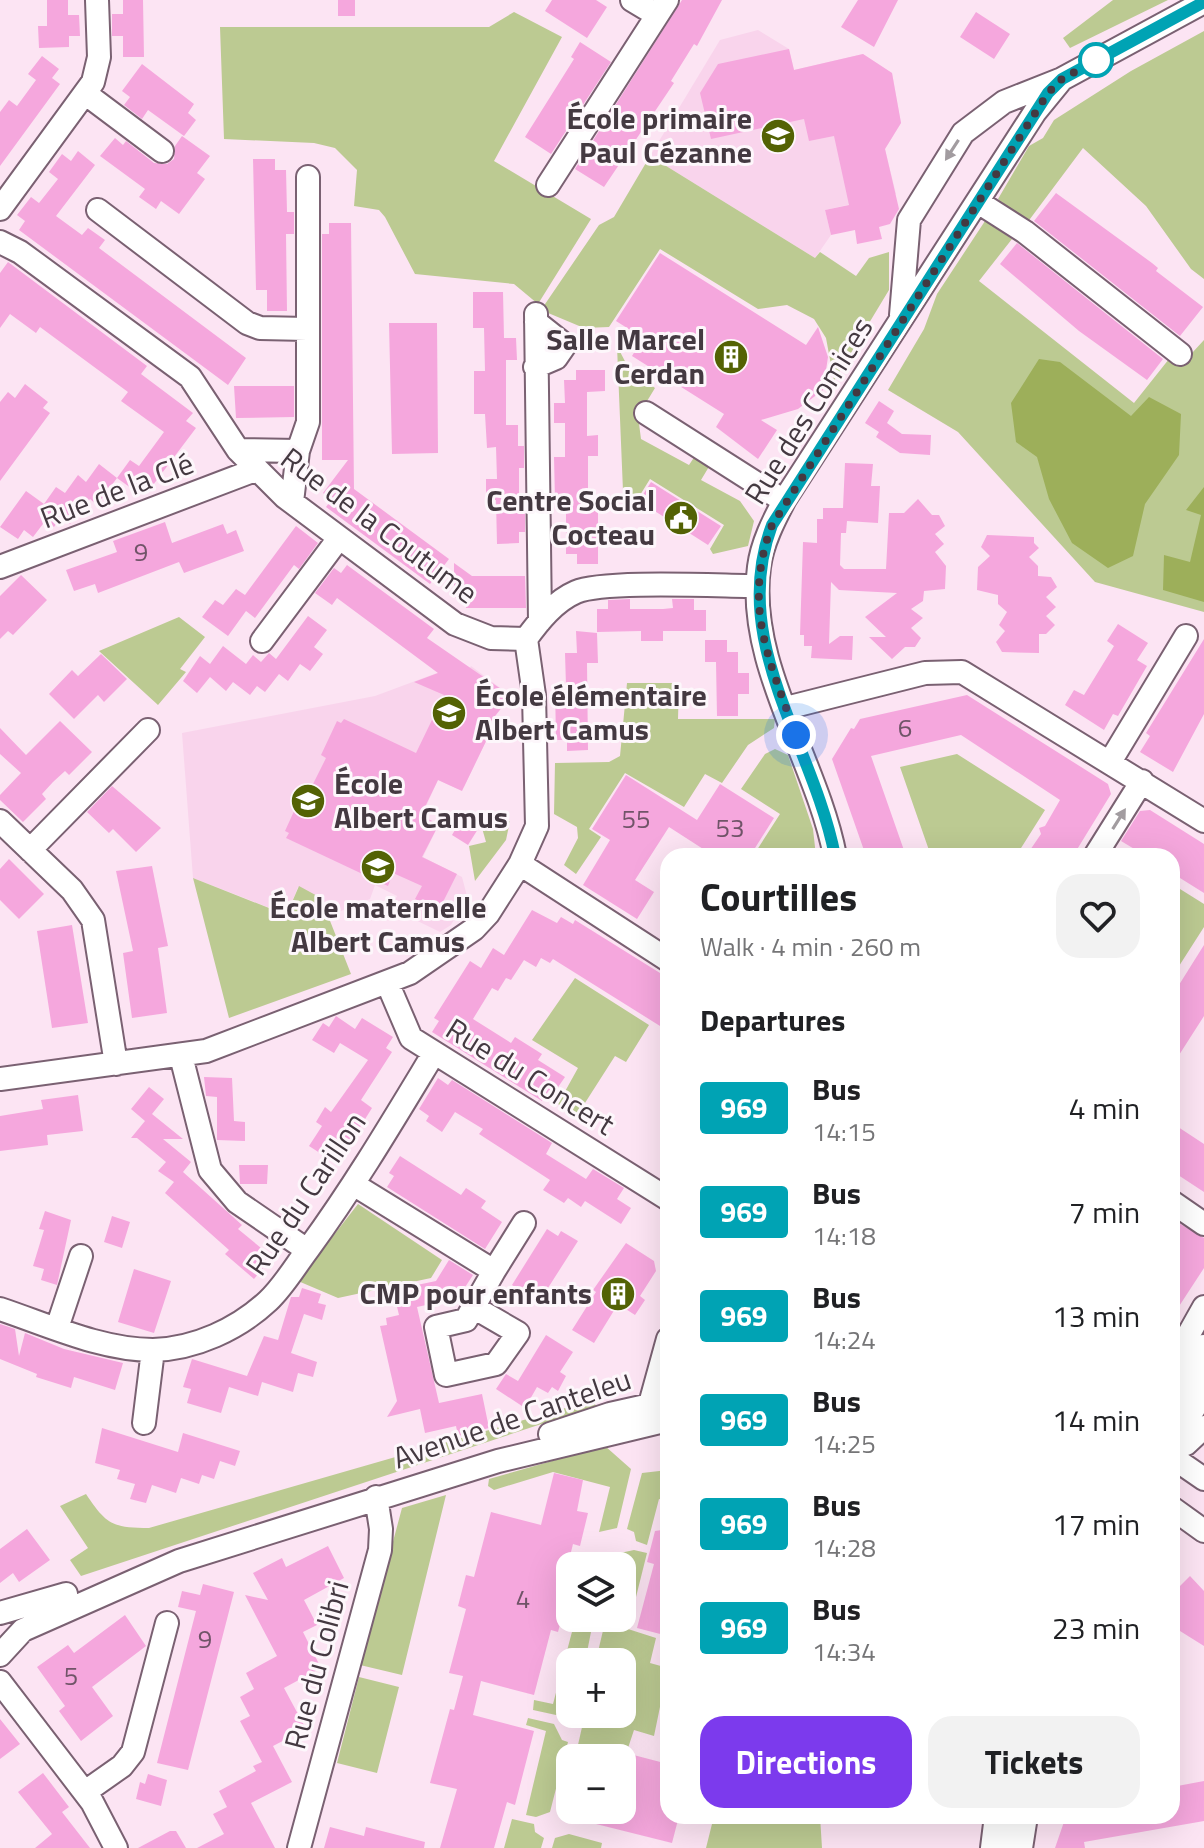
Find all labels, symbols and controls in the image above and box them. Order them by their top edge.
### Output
unlabelled marker [1079,43,1113,77]
place label: École primaire Paul Cézanne [566,95,752,175]
school or university icon: École primaire Paul Cézanne [759,117,797,155]
one-way arrow [945,139,960,160]
street label: Rue des Comices [732,308,884,513]
place label: Salle Marcel Cerdan [546,316,705,396]
building icon: Salle Marcel Cerdan [712,338,750,376]
street label: Rue de la Coutume [271,436,488,615]
street label: Rue de la Clé [33,440,200,540]
place label: Centre Social Cocteau [486,477,655,557]
public building icon: Centre Social Cocteau [662,499,700,537]
house number: 9 [134,532,148,571]
place label: École élémentaire Albert Camus [475,672,707,752]
school or university icon: École élémentaire Albert Camus [430,694,468,732]
house number: 6 [898,708,912,747]
your location [776,715,816,755]
place label: École Albert Camus [334,760,508,840]
school or university icon: École Albert Camus [289,782,327,820]
house number: 55 [621,799,651,838]
house number: 53 [715,808,745,847]
one-way arrow [1111,808,1125,830]
school or university icon: École maternelle Albert Camus [359,848,397,886]
text: Courtilles [700,868,857,926]
button: heart [1056,874,1140,958]
place label: École maternelle Albert Camus [270,884,486,964]
text: Walk · 4 min · 260 m [700,927,921,966]
text: Departures [700,997,845,1043]
street label: Rue du Concert [437,1006,624,1147]
text: Bus [812,1066,861,1112]
text: 4 min [1069,1085,1140,1131]
text: 969 [720,1086,768,1129]
street label: Rue du Carillon [233,1102,377,1284]
text: 14:15 [812,1112,876,1151]
text: Bus [812,1170,861,1216]
text: 7 min [1069,1189,1140,1235]
text: 969 [720,1190,768,1233]
text: 14:18 [812,1216,876,1255]
place label: CMP pour enfants [359,1270,592,1316]
text: Bus [812,1274,861,1320]
building icon: CMP pour enfants [599,1275,637,1313]
text: 13 min [1052,1293,1140,1339]
text: 969 [720,1294,768,1337]
text: 14:24 [812,1320,876,1359]
street label: Avenue de Canteleu [386,1356,637,1480]
text: Bus [812,1378,861,1424]
text: 14 min [1052,1397,1140,1443]
text: 969 [720,1398,768,1441]
text: 14:25 [812,1424,876,1463]
text: Bus [812,1482,861,1528]
text: 17 min [1052,1501,1140,1547]
text: 969 [720,1502,768,1545]
text: 14:28 [812,1528,876,1567]
map controls [556,1552,636,1824]
button: layers [556,1552,636,1632]
street label: Rue du Colibri [271,1575,361,1754]
house number: 4 [516,1579,530,1618]
text: Bus [812,1586,861,1632]
text: 23 min [1052,1605,1140,1651]
text: 969 [720,1606,768,1649]
house number: 9 [198,1619,212,1658]
text: 14:34 [812,1632,876,1671]
button: + [556,1648,636,1728]
house number: 5 [64,1656,78,1695]
button: Directions [700,1716,912,1808]
button: Tickets [928,1716,1140,1808]
button: − [556,1744,636,1824]

